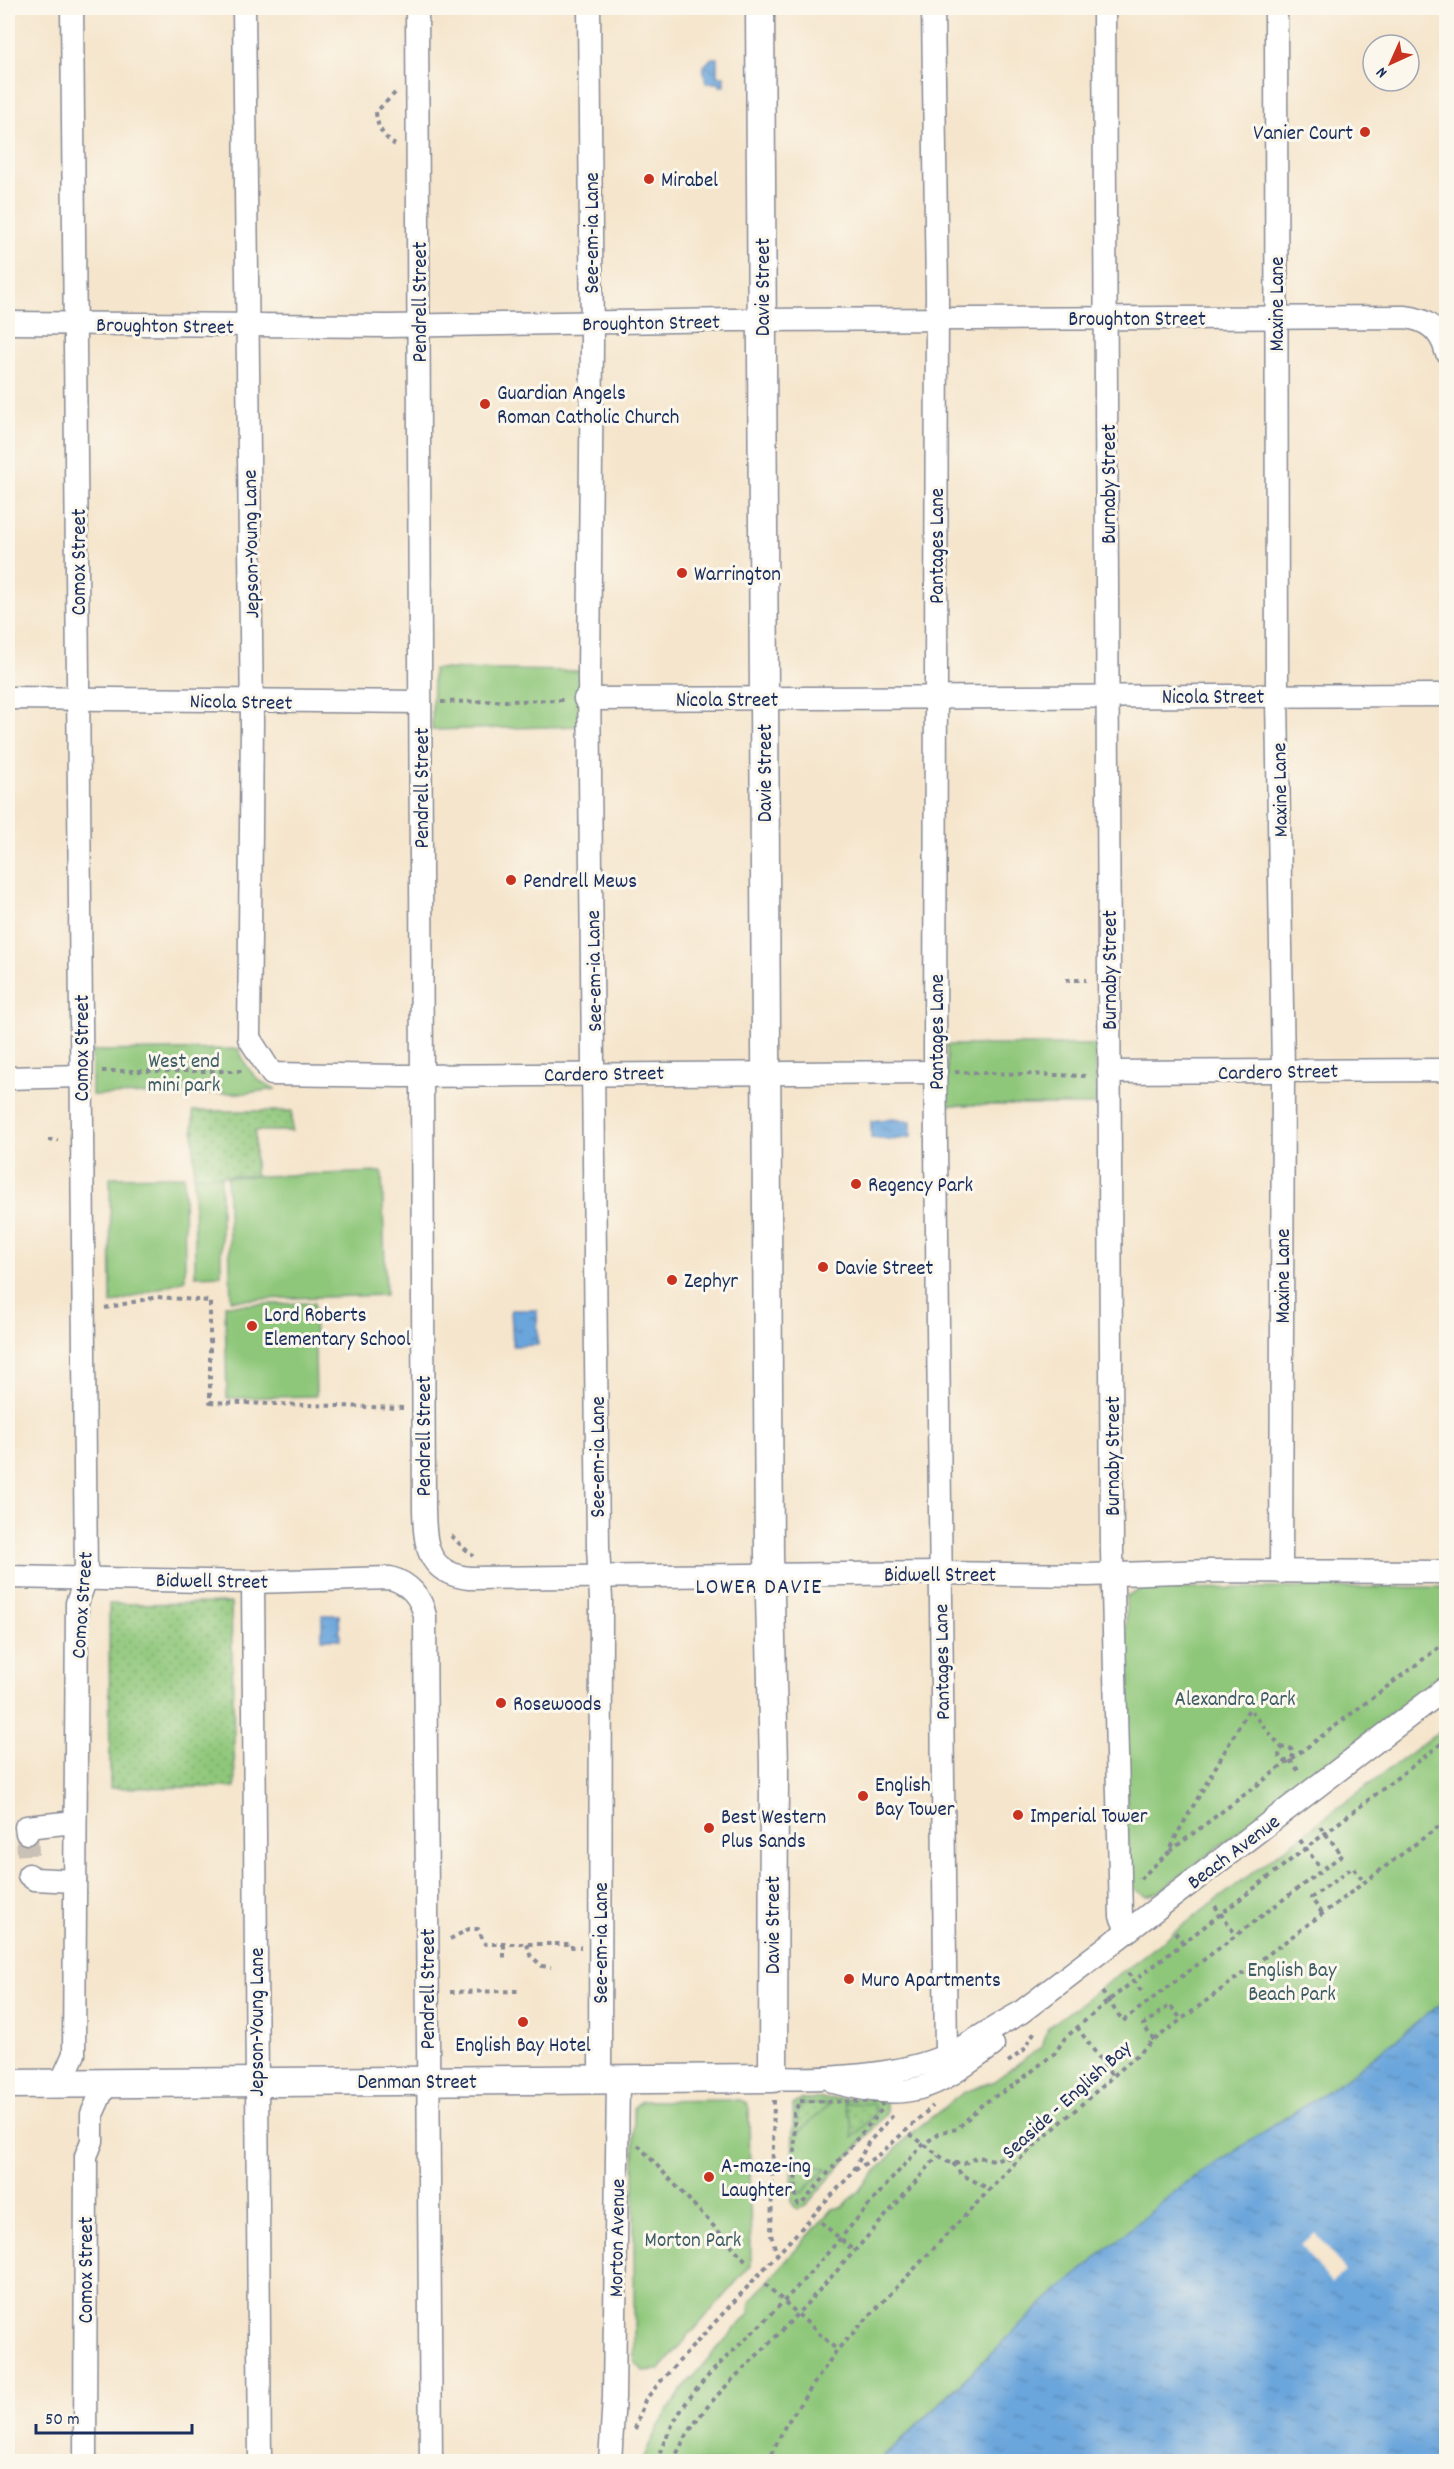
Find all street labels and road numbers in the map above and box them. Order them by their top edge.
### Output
street label: See-em-ia Lane [579,172,609,294]
street label: Davie Street [750,238,780,336]
street label: Pendrell Street [407,241,437,363]
street label: Maxine Lane [1264,257,1294,351]
street label: Broughton Street [1068,306,1206,336]
street label: Broughton Street [582,309,720,341]
street label: Broughton Street [96,312,234,344]
street label: Burnaby Street [1096,424,1126,544]
street label: Jepson-Young Lane [237,469,269,619]
street label: Pantages Lane [924,488,954,604]
street label: Comox Street [66,508,96,616]
street label: Nicola Street [1162,684,1265,714]
street label: Nicola Street [676,687,779,717]
street label: Nicola Street [189,688,293,720]
street label: Davie Street [752,724,782,822]
street label: Pendrell Street [409,727,439,849]
street label: Maxine Lane [1266,742,1298,838]
street label: See-em-ia Lane [580,910,612,1032]
street label: Burnaby Street [1097,910,1127,1030]
street label: Pantages Lane [924,974,954,1090]
street label: Comox Street [69,994,99,1102]
street label: Cardero Street [1218,1058,1339,1090]
street label: Cardero Street [544,1060,665,1092]
street label: Maxine Lane [1270,1229,1300,1323]
street label: Pendrell Street [411,1375,441,1497]
street label: See-em-ia Lane [585,1396,615,1518]
street label: Burnaby Street [1100,1396,1130,1516]
street label: Comox Street [65,1550,103,1660]
street label: Bidwell Street [884,1562,996,1592]
street label: Bidwell Street [156,1567,269,1599]
street label: Pantages Lane [928,1604,960,1720]
street label: Beach Avenue [1182,1809,1288,1898]
street label: Davie Street [760,1876,790,1974]
street label: See-em-ia Lane [588,1882,618,2004]
street label: Pendrell Street [415,1928,445,2050]
street label: Jepson-Young Lane [244,1948,274,2096]
street label: Seaside - English Bay [996,2034,1140,2168]
street label: Denman Street [357,2069,477,2099]
street label: Morton Avenue [603,2179,635,2298]
street label: Comox Street [73,2216,103,2324]

